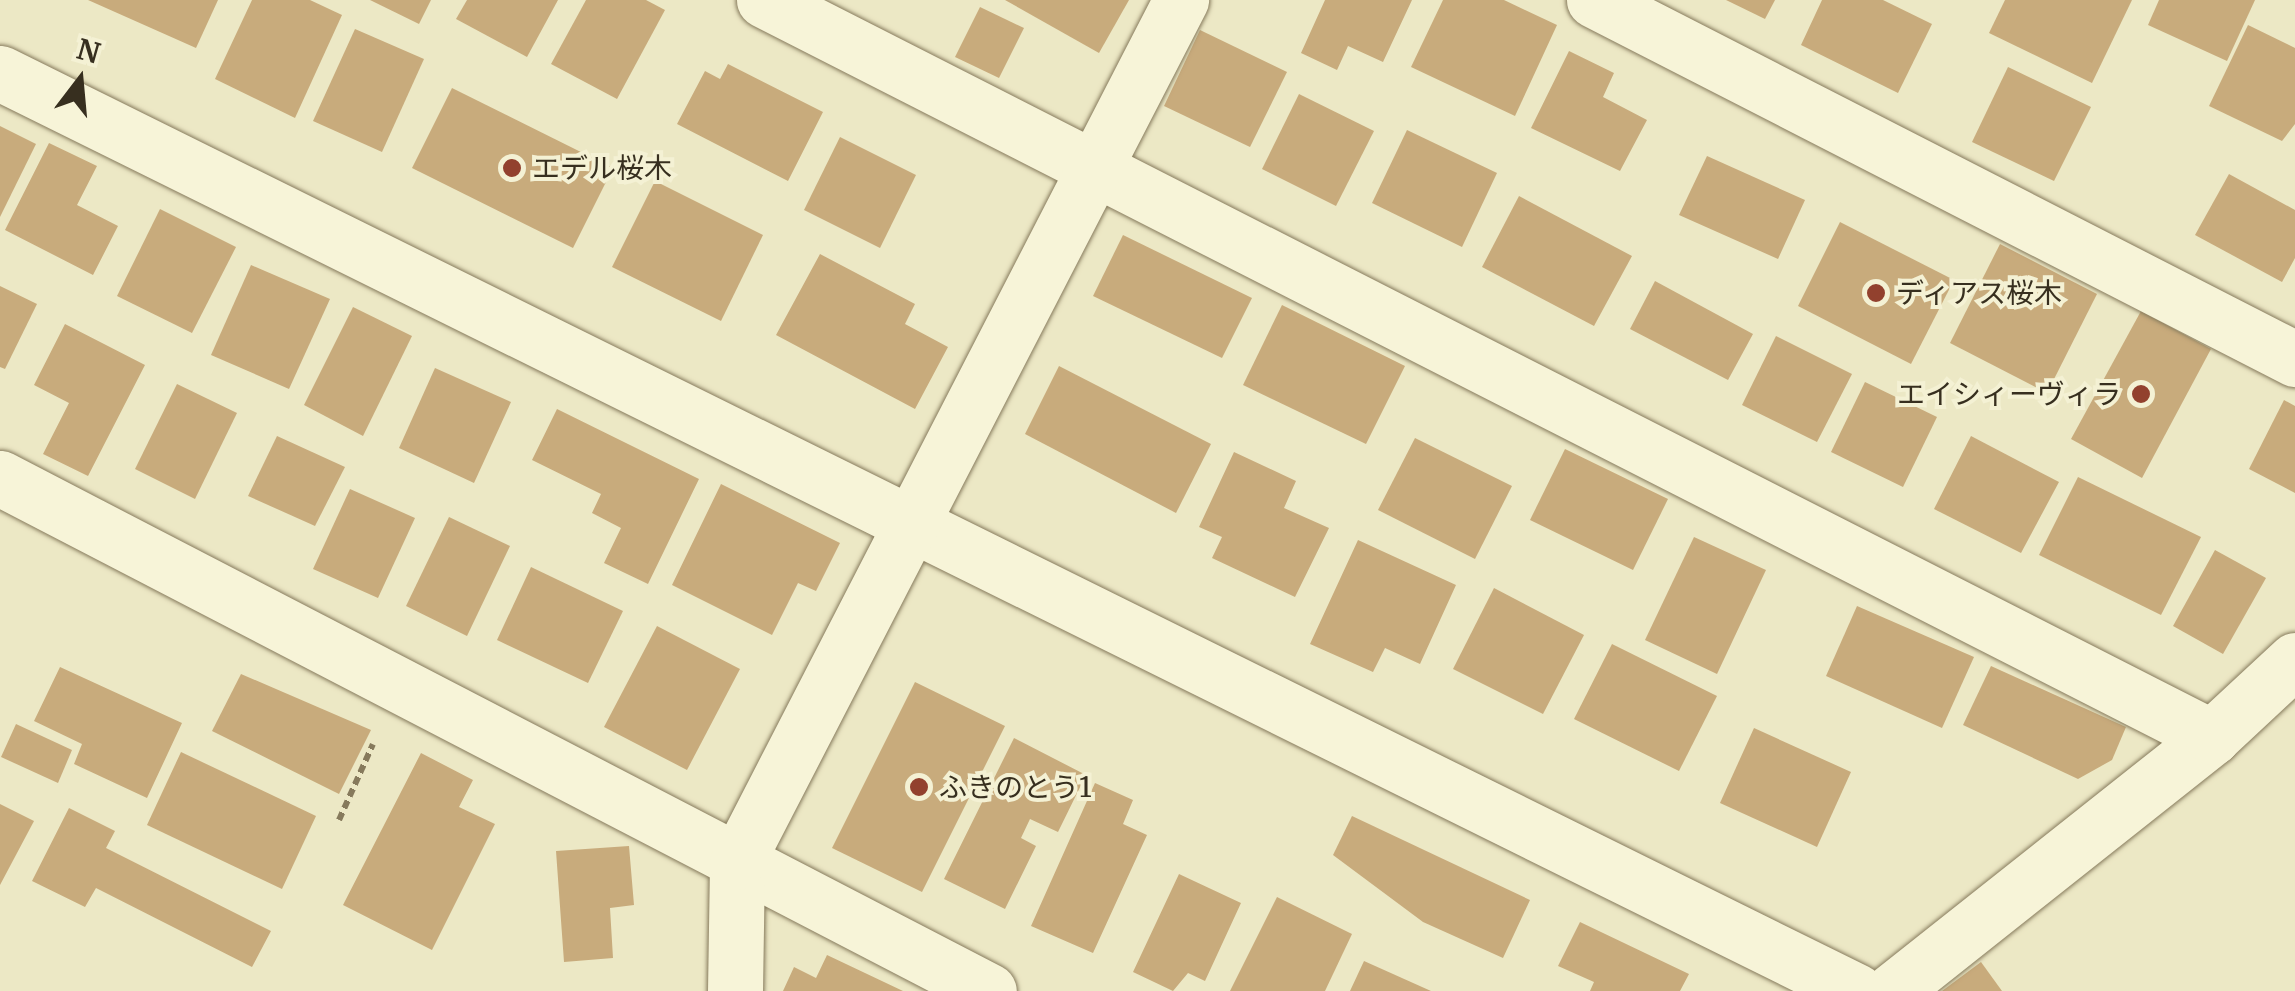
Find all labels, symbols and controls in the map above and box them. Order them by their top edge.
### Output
north arrow [30,30,130,130]
text: N [73,31,104,72]
place label: エデル桜木 [532,151,672,185]
marker: エデル桜木 [501,157,523,179]
place label: ディアス桜木 [1896,276,2064,310]
marker: ディアス桜木 [1865,282,1887,304]
place label: エイシィーヴィラ [1897,377,2121,411]
marker: エイシィーヴィラ [2130,383,2152,405]
place label: ふきのとう1 [939,770,1092,804]
marker: ふきのとう1 [908,776,930,798]

